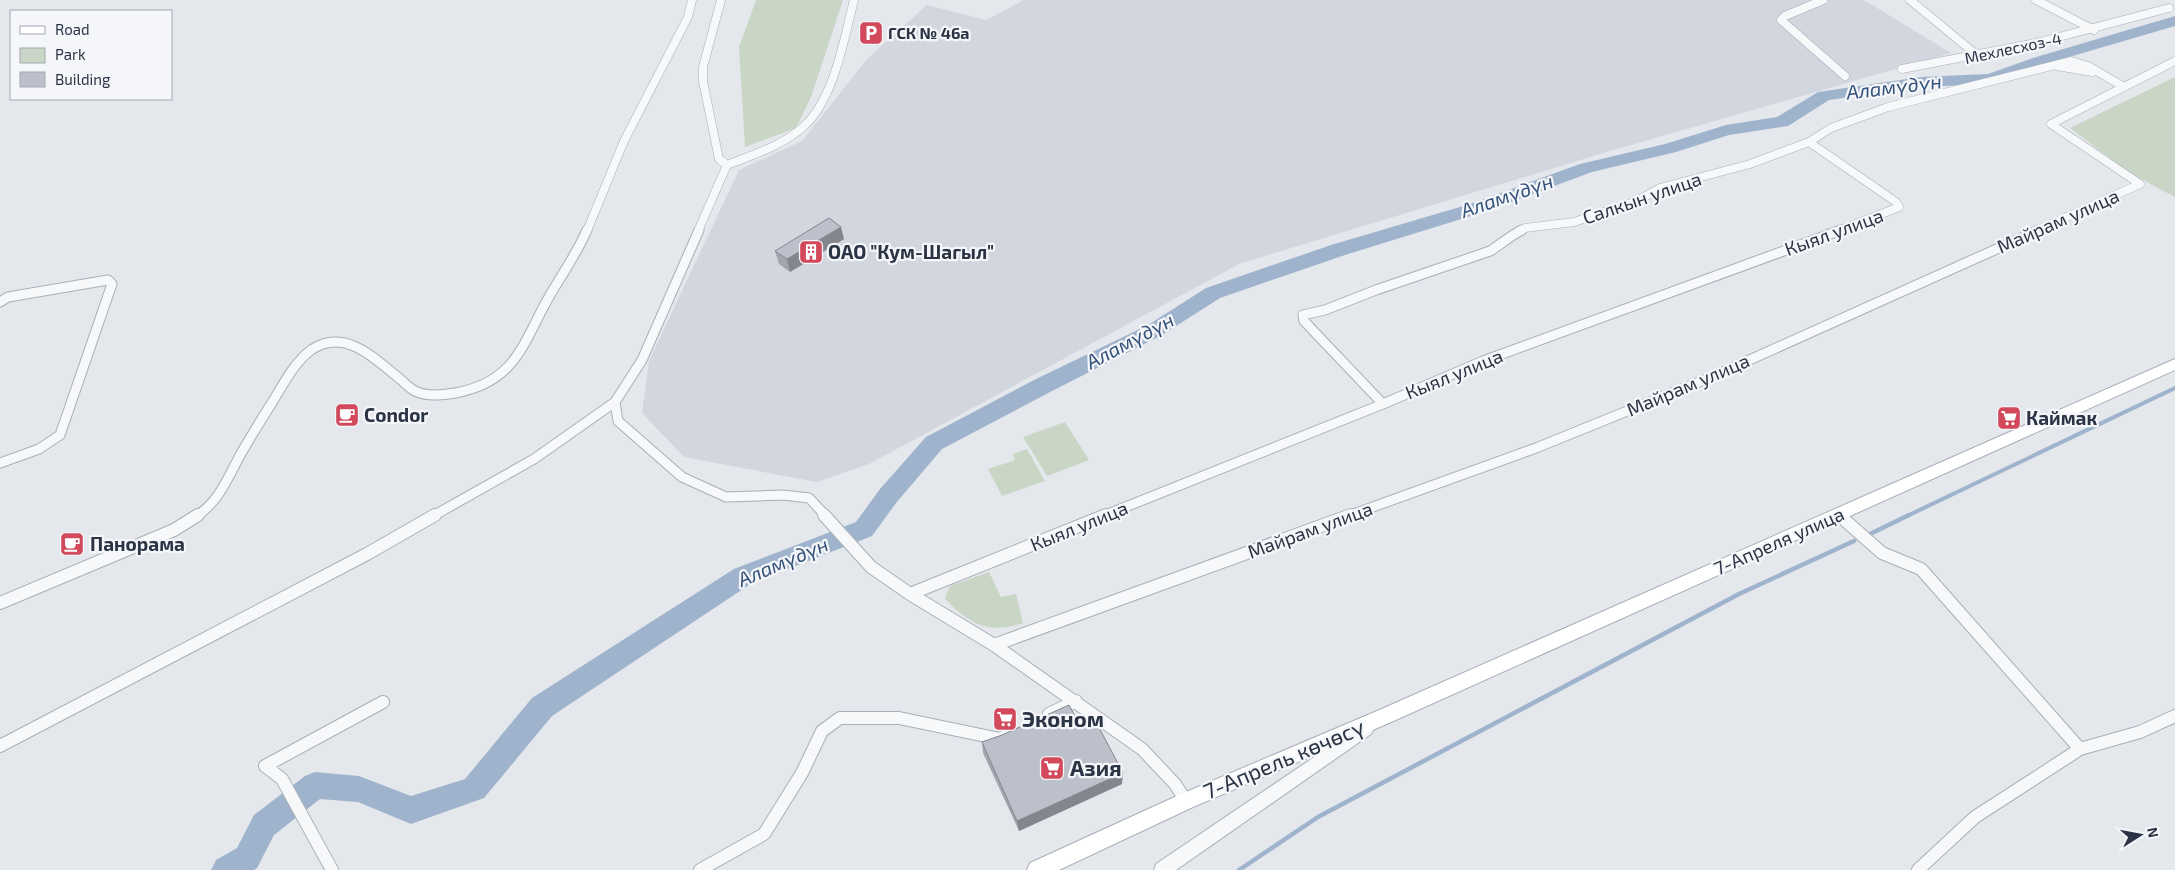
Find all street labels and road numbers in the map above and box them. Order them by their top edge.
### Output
street label: Мехлесхоз-4 [1963,28,2063,67]
street label: Салкын улица [1579,166,1705,230]
street label: Майрам улица [1993,183,2123,259]
street label: Кыял улица [1781,203,1887,261]
street label: Кыял улица [1402,344,1506,404]
street label: Майрам улица [1623,348,1753,422]
street label: Кыял улица [1027,496,1131,556]
street label: Майрам улица [1244,496,1376,564]
street label: 7-Апреля улица [1710,502,1848,580]
street label: 7-Апрель көчөсү [1199,712,1368,804]

